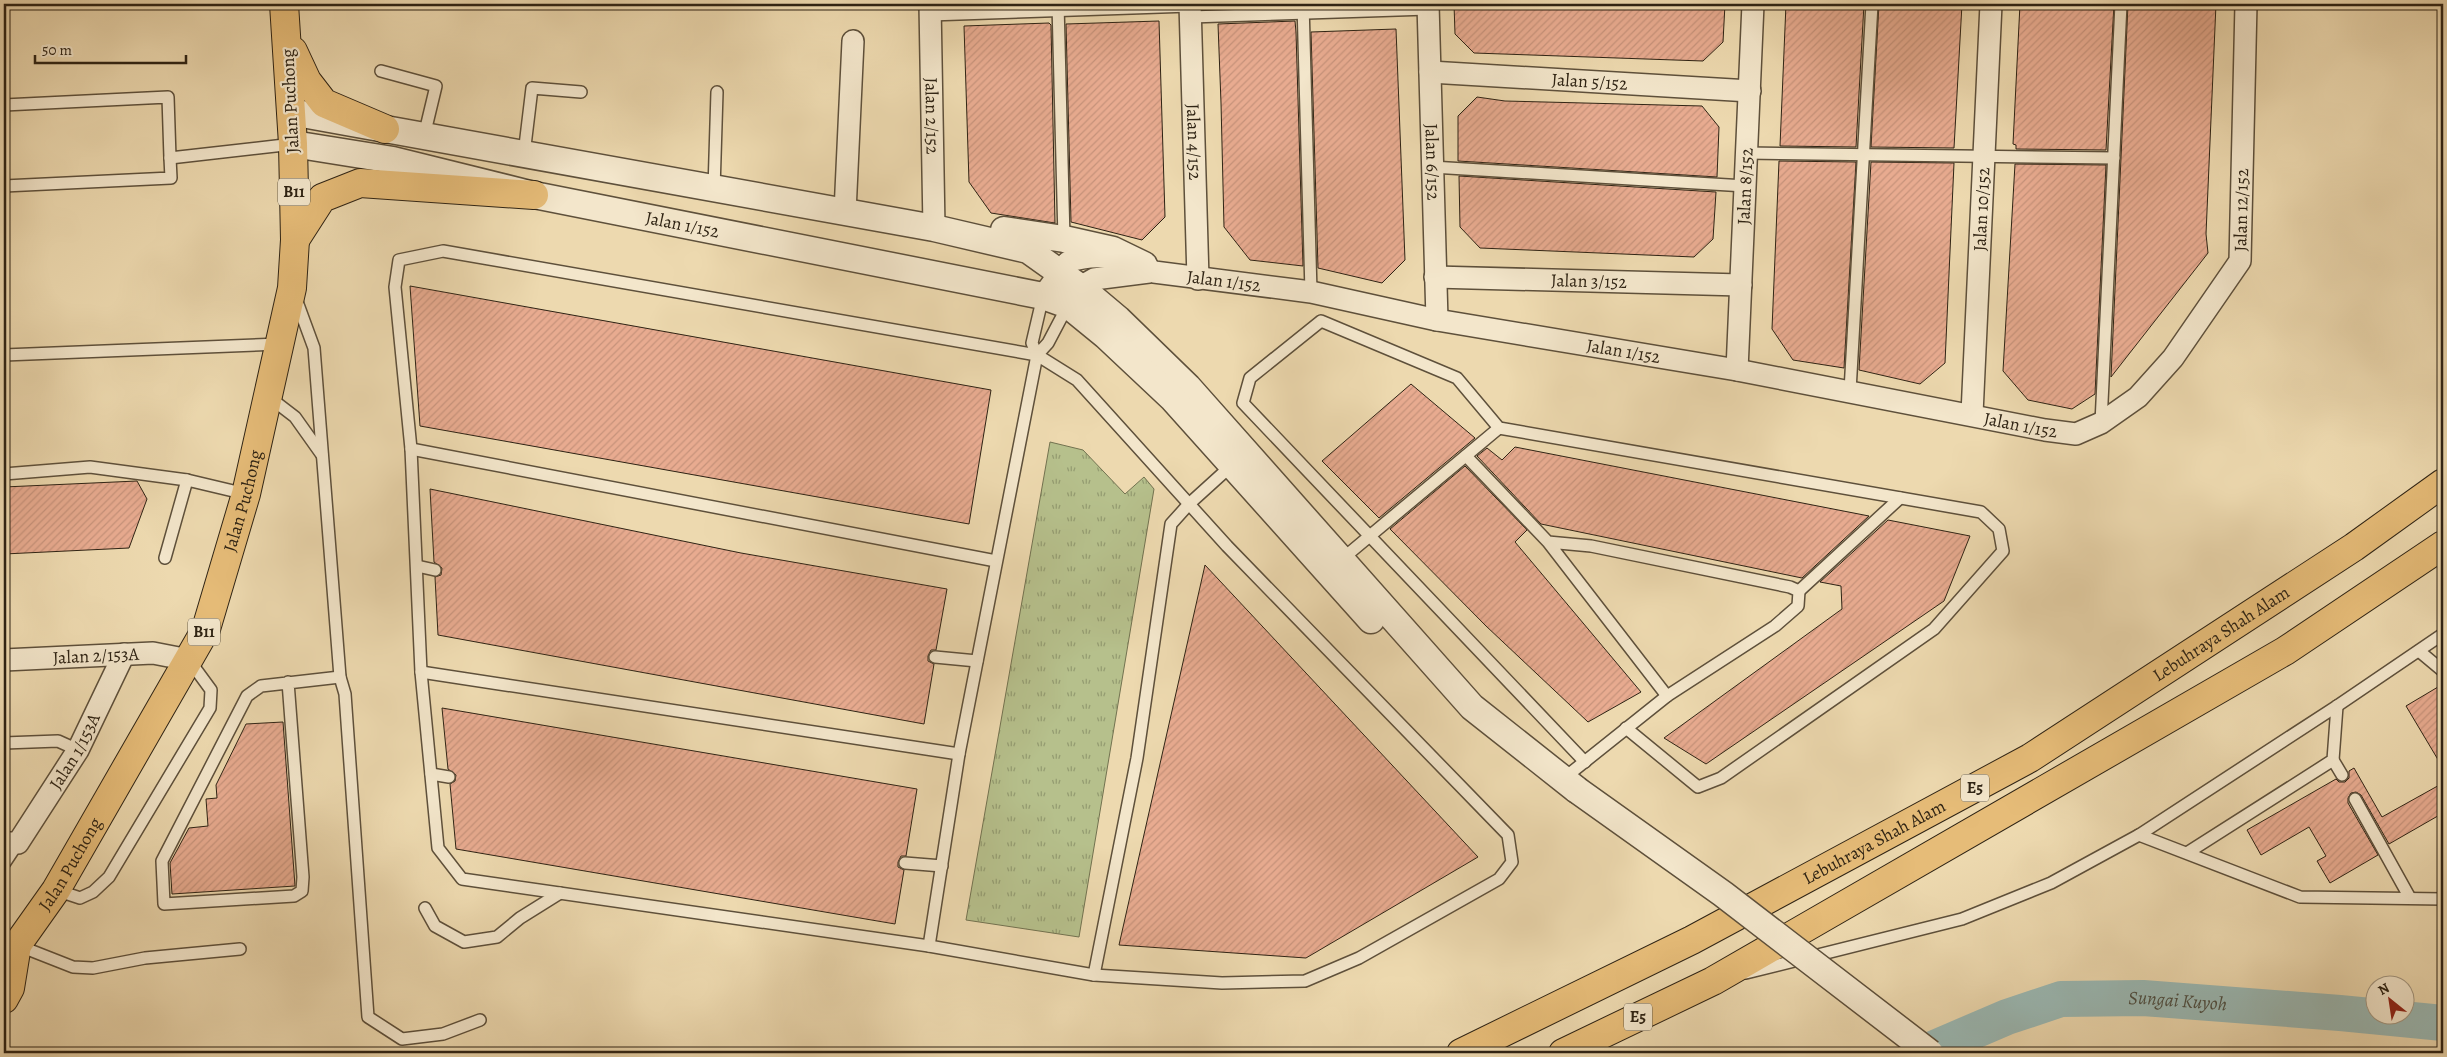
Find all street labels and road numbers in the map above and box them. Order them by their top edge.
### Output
street label: Jalan Puchong [275,48,305,154]
street label: Jalan 5/152 [1551,67,1629,96]
street label: Jalan 2/152 [919,77,945,155]
street label: Jalan 4/152 [1181,103,1207,181]
street label: Jalan 6/152 [1419,123,1446,201]
street label: Jalan 8/152 [1731,147,1759,225]
street label: Jalan 10/152 [1968,166,1995,252]
street label: Jalan 12/152 [2228,168,2254,252]
road number: B11 [278,178,310,206]
street label: Jalan 1/152 [644,205,722,244]
street label: Jalan 1/152 [1185,264,1263,298]
street label: Jalan 3/152 [1551,268,1628,294]
street label: Jalan 1/152 [1585,333,1663,369]
street label: Jalan 1/152 [1982,406,2059,444]
street label: Jalan Puchong [218,447,268,555]
street label: Lebuhraya Shah Alam [2148,580,2294,687]
road number: B11 [188,618,220,646]
street label: Jalan 2/153A [52,642,140,670]
street label: Jalan 1/153A [44,709,106,794]
road number: E5 [1961,774,1989,801]
street label: Lebuhraya Shah Alam [1799,794,1950,890]
street label: Jalan Puchong [33,813,107,916]
road number: E5 [1624,1004,1652,1030]

